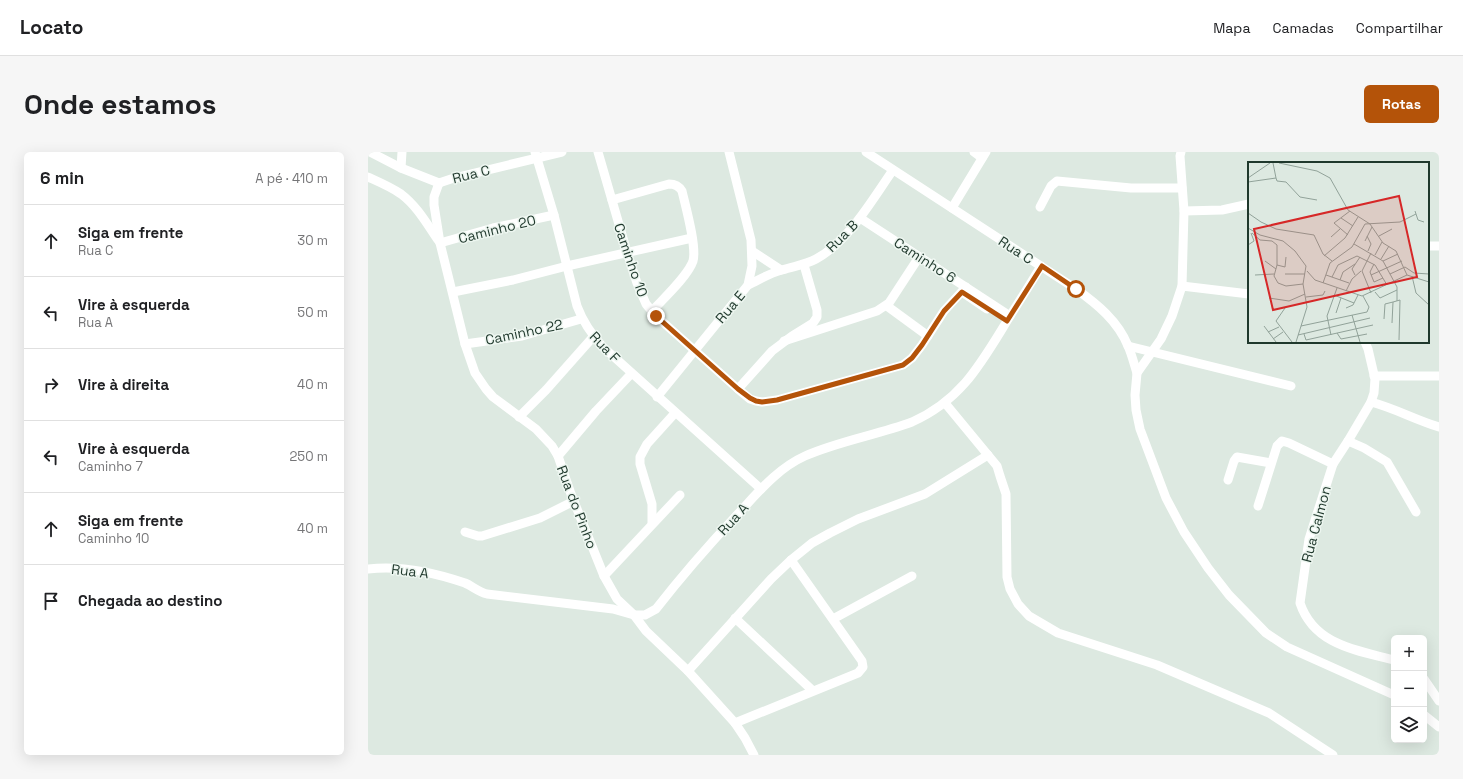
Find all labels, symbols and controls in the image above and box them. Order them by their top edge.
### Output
text: Locato [20,15,83,40]
text: Mapa [1213,19,1250,37]
text: Camadas [1272,19,1334,37]
text: Compartilhar [1356,19,1443,37]
button: Rotas [1364,85,1439,123]
text: Onde estamos [24,86,217,122]
street label: Rua C [450,161,492,187]
inset map [1248,162,1429,343]
text: 6 min [40,167,84,189]
text: A pé · 410 m [255,170,328,187]
street label: Caminho 20 [456,211,538,247]
street label: Rua B [822,216,862,256]
street label: Caminho 10 [610,221,652,299]
text: Siga em frente [78,223,184,242]
icon: ahead [40,230,62,252]
text: 30 m [297,232,328,249]
street label: Rua C [995,232,1037,268]
street label: Caminho 6 [891,233,959,287]
text: Rua C [78,242,113,259]
route start [1067,280,1085,298]
street label: Rua E [711,287,749,327]
text: Vire à esquerda [78,295,190,314]
icon: left [40,302,62,324]
text: 50 m [297,304,328,321]
route end [647,307,665,325]
text: Rua A [78,314,113,331]
street label: Caminho 22 [484,315,564,349]
street label: Rua F [586,328,624,367]
icon: right [40,374,62,396]
text: Vire à direita [78,375,169,394]
text: 40 m [297,376,328,393]
text: Vire à esquerda [78,439,190,458]
icon: left [40,446,62,468]
text: 250 m [290,448,328,465]
text: Caminho 7 [78,458,143,475]
street label: Rua do Pinho [553,463,601,551]
street label: Rua Calmon [1297,484,1335,564]
street label: Rua A [714,499,752,539]
text: Siga em frente [78,511,184,530]
icon: ahead [40,518,62,540]
text: 40 m [297,520,328,537]
text: Caminho 10 [78,530,149,547]
street label: Rua A [390,560,430,582]
icon: arrive [40,590,62,612]
text: Chegada ao destino [78,591,222,610]
map controls [1391,635,1427,743]
button: + [1391,635,1427,671]
button: − [1391,671,1427,707]
button: layers [1391,707,1427,743]

